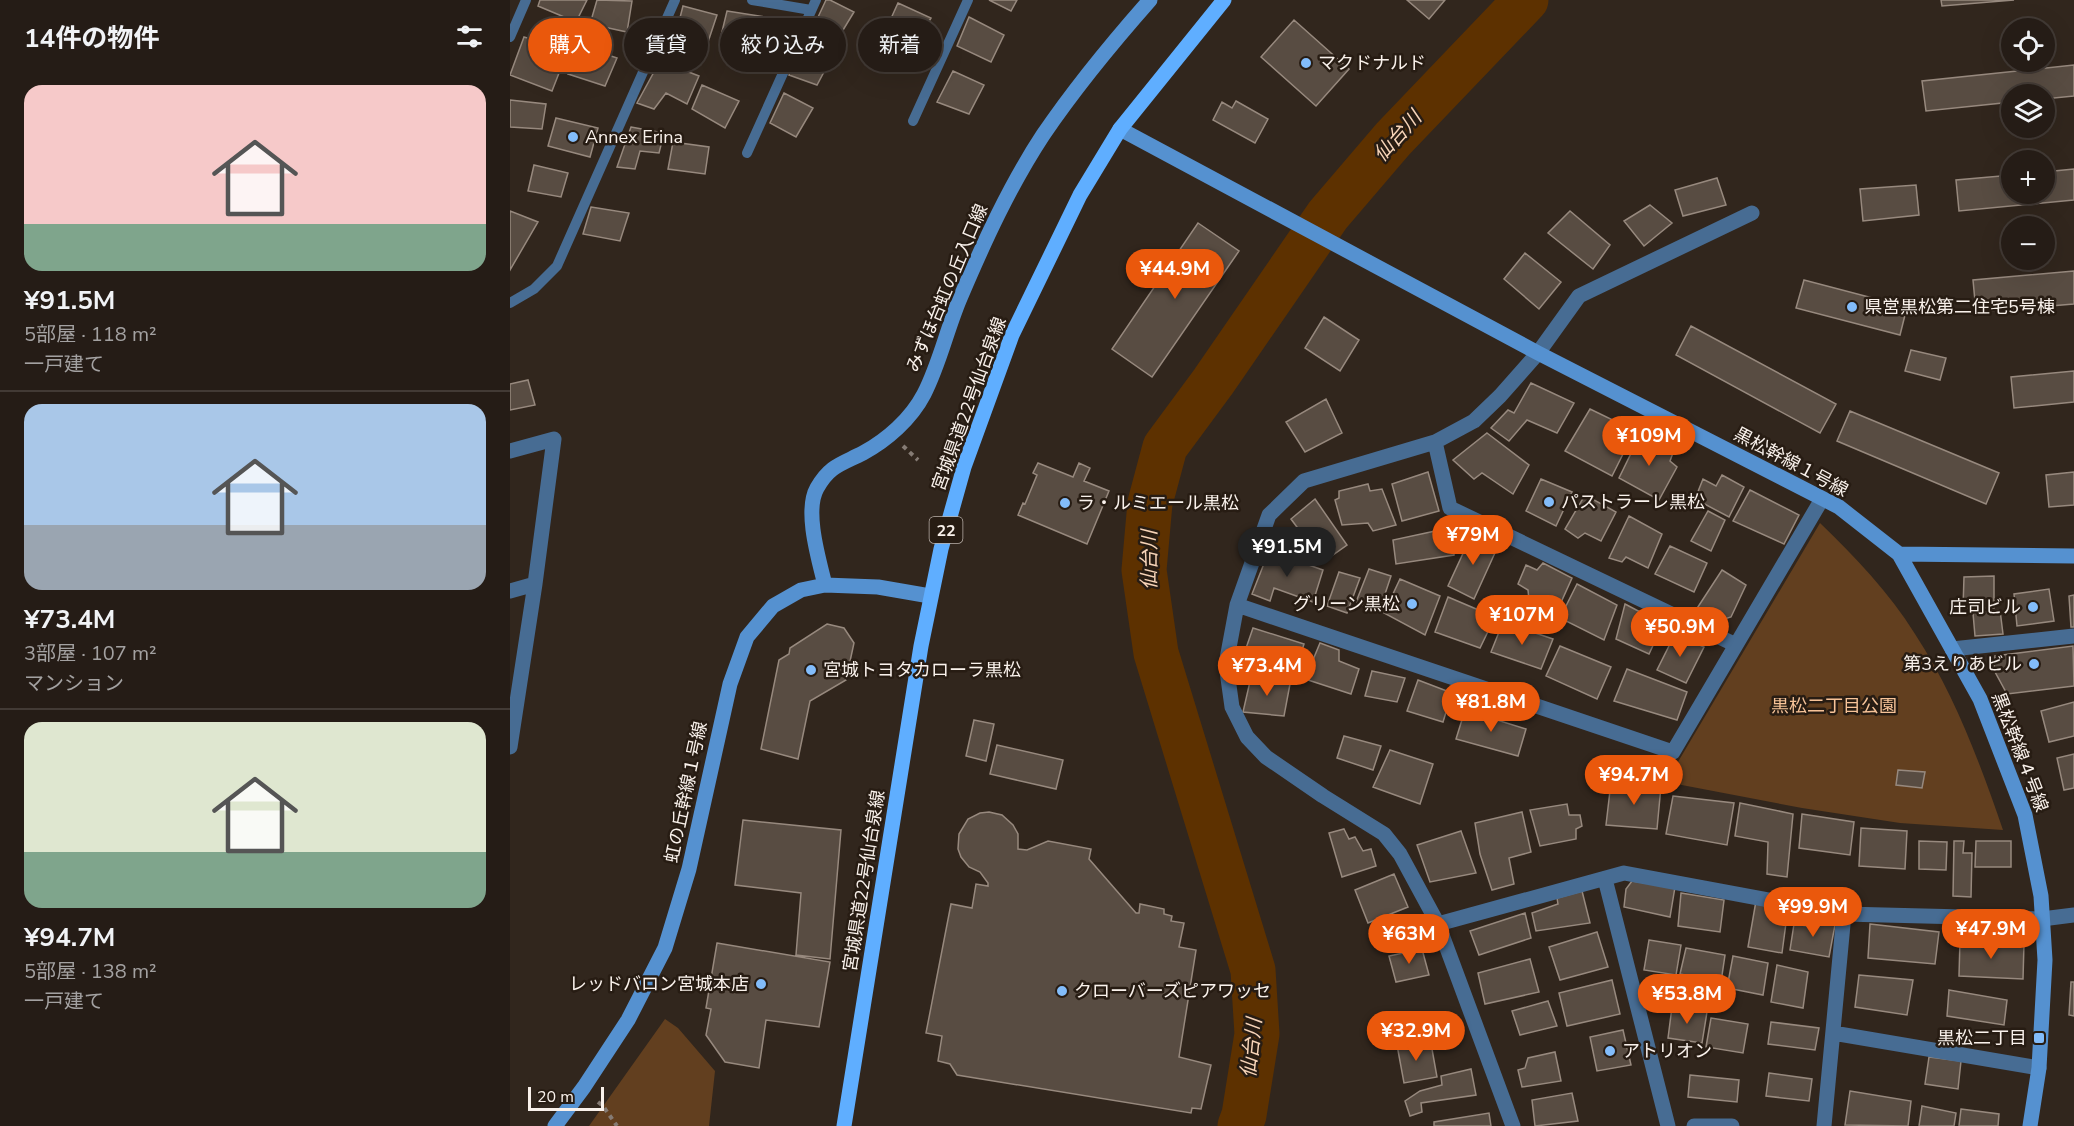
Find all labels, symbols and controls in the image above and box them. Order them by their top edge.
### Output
chip: 購入 [528,18,612,72]
chip: 賃貸 [624,18,708,72]
chip: 絞り込み [720,18,846,72]
chip: 新着 [858,18,942,72]
map controls [2001,18,2055,270]
button: locate [2001,18,2055,72]
icon: filters [453,20,486,53]
text: 14件の物件 [24,21,159,56]
place label: マクドナルド [1318,51,1426,75]
marker: マクドナルド [1299,56,1313,70]
button: layers [2001,84,2055,138]
water label: 仙台川 [1367,104,1429,168]
icon: home [201,124,309,232]
place label: Annex Erina [585,125,683,149]
marker: Annex Erina [566,130,580,144]
button: + [2001,150,2055,204]
street label: みずほ台虹の丘入口線 [901,200,993,376]
button: − [2001,216,2055,270]
pin: ¥44.9M [1126,249,1224,300]
text: ¥44.9M [1140,255,1210,282]
text: ¥91.5M [24,283,115,318]
place label: 県営黒松第二住宅5号棟 [1864,295,2055,319]
marker: 県営黒松第二住宅5号棟 [1845,300,1859,314]
street label: 宮城県道22号仙台泉線 [926,314,1012,494]
text: 5部屋 · 118 m² [24,321,157,348]
text: 一戸建て [24,351,104,378]
pin: ¥109M [1607,416,1691,467]
text: ¥109M [1616,422,1682,449]
street label: 黒松幹線１号線 [1730,422,1852,502]
icon: home [201,443,309,551]
place label: パストラーレ黒松 [1561,490,1705,514]
place label: ラ・ルミエール黒松 [1077,491,1239,515]
marker: パストラーレ黒松 [1542,495,1556,509]
marker: ラ・ルミエール黒松 [1058,496,1072,510]
pin: ¥79M [1437,515,1509,566]
road number: 22 [930,517,962,543]
text: ¥79M [1446,521,1500,548]
pin: ¥91.5M [1238,527,1336,578]
water label: 仙台川 [1136,528,1163,590]
text: ¥91.5M [1252,533,1322,560]
place label: グリーン黒松 [1293,592,1400,616]
pin: ¥107M [1480,595,1564,646]
place label: 庄司ビル [1949,595,2021,619]
marker: グリーン黒松 [1405,597,1419,611]
marker: 庄司ビル [2026,600,2040,614]
text: ¥107M [1489,601,1555,628]
text: ¥73.4M [24,602,115,637]
pin: ¥50.9M [1631,607,1729,658]
text: ¥50.9M [1645,613,1715,640]
text: 3部屋 · 107 m² [24,640,157,667]
pin: ¥73.4M [1218,646,1316,697]
text: ¥73.4M [1232,652,1302,679]
place label: 第3えりあビル [1903,652,2022,676]
marker: 第3えりあビル [2027,657,2041,671]
place label: 宮城トヨタカローラ黒松 [823,658,1021,682]
marker: 宮城トヨタカローラ黒松 [804,663,818,677]
text: マンション [24,670,124,697]
pin: ¥81.8M [1442,682,1540,733]
text: ¥81.8M [1456,688,1526,715]
street label: 黒松幹線４号線 [1986,689,2054,815]
park label: 黒松二丁目公園 [1771,694,1897,718]
street label: 虹の丘幹線１号線 [659,719,713,865]
pin: ¥94.7M [1585,755,1683,806]
icon: home [201,761,309,869]
text: ¥94.7M [1599,761,1669,788]
street label: 宮城県道22号仙台泉線 [838,788,890,974]
pin: ¥99.9M [1764,887,1862,938]
text: ¥99.9M [1778,893,1848,920]
pin: ¥47.9M [1942,909,2040,960]
pin: ¥63M [1373,914,1445,965]
text: ¥47.9M [1956,915,2026,942]
text: ¥94.7M [24,920,115,955]
text: ¥63M [1382,920,1436,947]
text: 5部屋 · 138 m² [24,958,157,985]
place label: レッドバロン宮城本店 [569,972,749,996]
pin: ¥53.8M [1638,974,1736,1025]
marker: レッドバロン宮城本店 [754,977,768,991]
place label: クローバーズピアワッセ [1074,979,1271,1003]
text: ¥53.8M [1652,980,1722,1007]
marker: クローバーズピアワッセ [1055,984,1069,998]
text: 一戸建て [24,988,104,1015]
pin: ¥32.9M [1367,1011,1465,1062]
water label: 仙台川 [1235,1015,1268,1079]
text: ¥32.9M [1381,1017,1451,1044]
place label: 黒松二丁目 [1937,1026,2027,1050]
marker: 黒松二丁目 [2032,1031,2046,1045]
place label: アトリオン [1622,1039,1712,1063]
marker: アトリオン [1603,1044,1617,1058]
scale bar [528,1084,604,1112]
text: 20 m [537,1086,574,1108]

